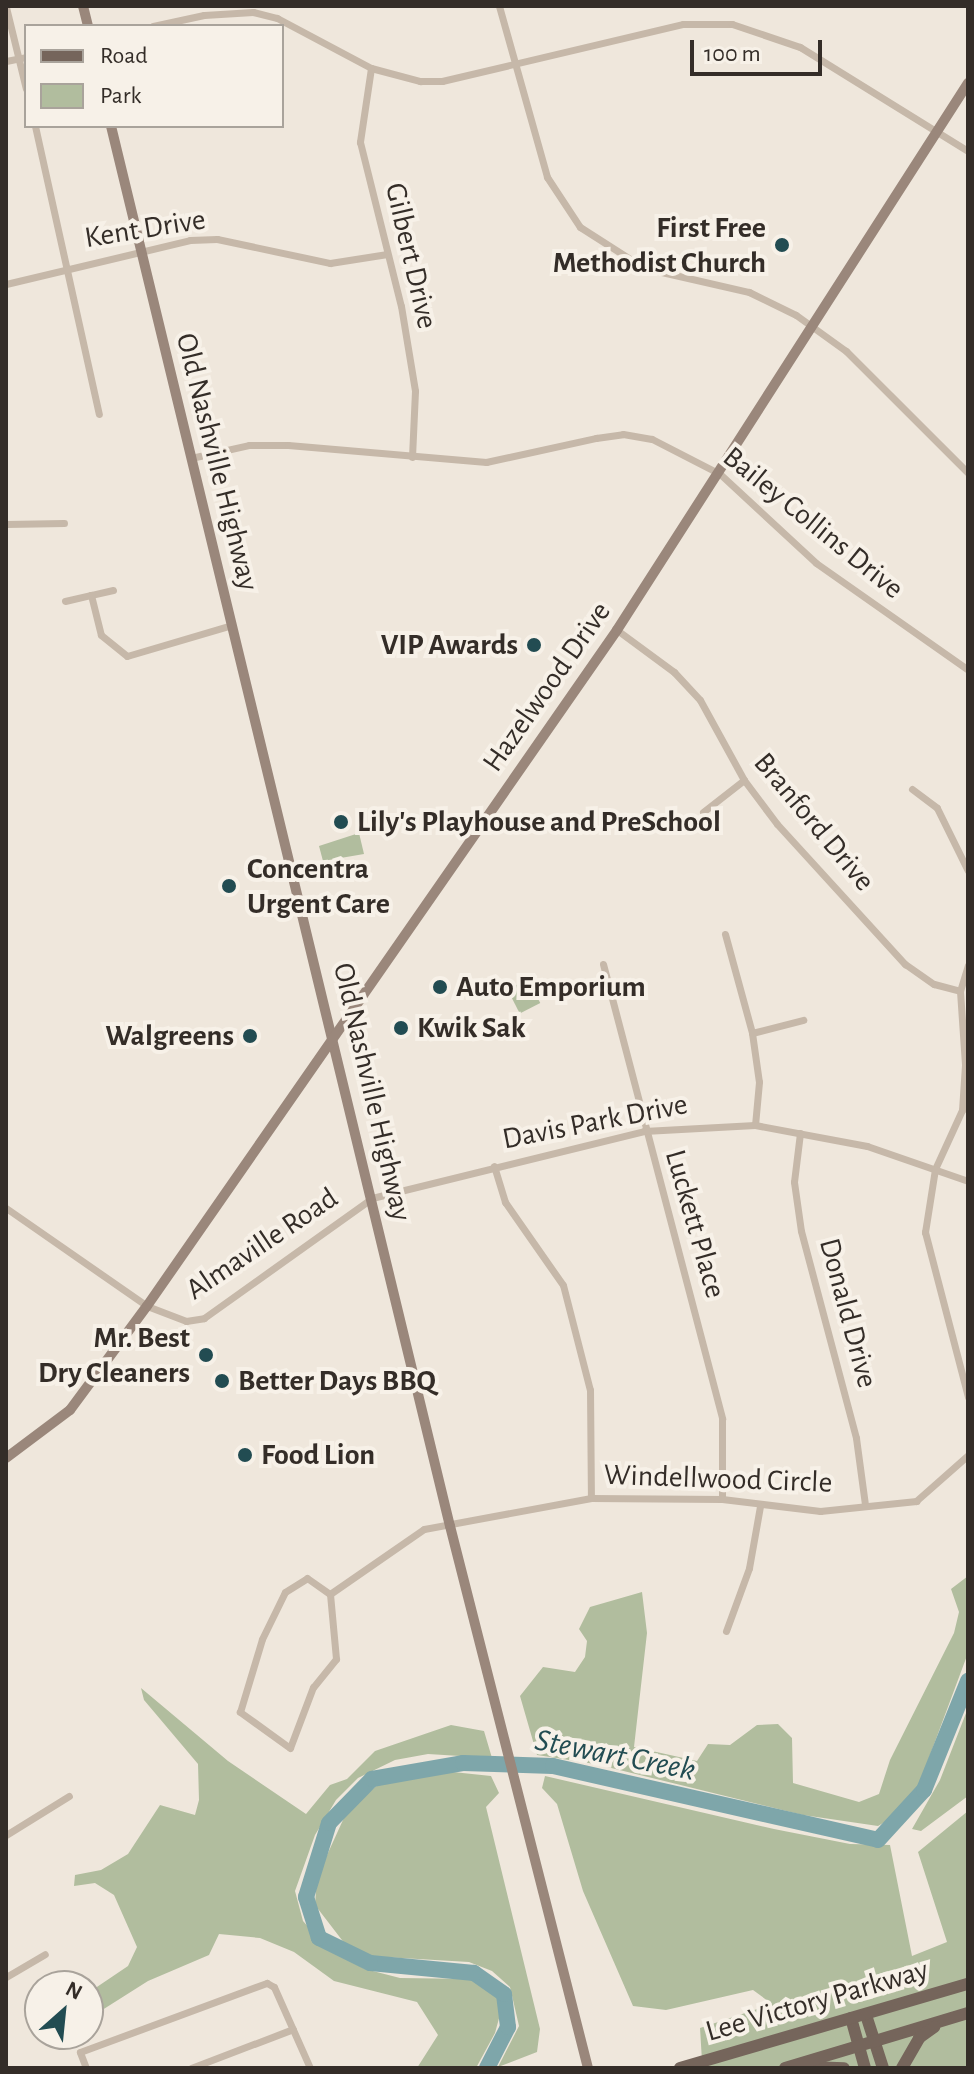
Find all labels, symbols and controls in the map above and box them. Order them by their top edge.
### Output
legend [24,24,284,128]
scale bar [694,24,826,74]
text: 100 m [704,42,761,66]
text: Road [100,44,148,68]
text: Park [100,84,141,108]
street label: Gilbert Drive [377,180,445,332]
street label: Kent Drive [82,202,208,256]
place label: First Free Methodist Church [553,210,766,280]
marker: First Free Methodist Church [773,236,791,254]
street label: Old Nashville Highway [168,330,266,594]
street label: Bailey Collins Drive [715,439,911,607]
street label: Hazelwood Drive [475,595,619,779]
place label: VIP Awards [381,627,518,663]
marker: VIP Awards [525,636,543,654]
street label: Branford Drive [746,746,882,898]
place label: Lily's Playhouse and PreSchool [357,804,721,840]
marker: Lily's Playhouse and PreSchool [332,813,350,831]
place label: Concentra Urgent Care [247,851,390,922]
marker: Concentra Urgent Care [218,875,240,897]
street label: Old Nashville Highway [325,959,419,1225]
place label: Auto Emporium [456,969,646,1005]
marker: Auto Emporium [431,978,449,996]
place label: Kwik Sak [417,1010,526,1046]
place label: Walgreens [105,1018,234,1054]
marker: Kwik Sak [392,1019,410,1037]
marker: Walgreens [241,1027,259,1045]
street label: Davis Park Drive [499,1086,691,1158]
street label: Luckett Place [657,1146,733,1302]
street label: Almaville Road [179,1180,345,1308]
street label: Donald Drive [811,1234,885,1392]
place label: Mr. Best Dry Cleaners [38,1320,190,1390]
marker: Mr. Best Dry Cleaners [197,1346,215,1364]
place label: Better Days BBQ [238,1363,436,1399]
marker: Better Days BBQ [213,1372,231,1390]
place label: Food Lion [261,1437,375,1473]
marker: Food Lion [236,1446,254,1464]
street label: Windellwood Circle [603,1457,833,1501]
water label: Stewart Creek [532,1721,698,1789]
street label: Lee Victory Parkway [702,1952,932,2050]
north arrow [24,1970,104,2050]
text: N [62,1977,86,2004]

